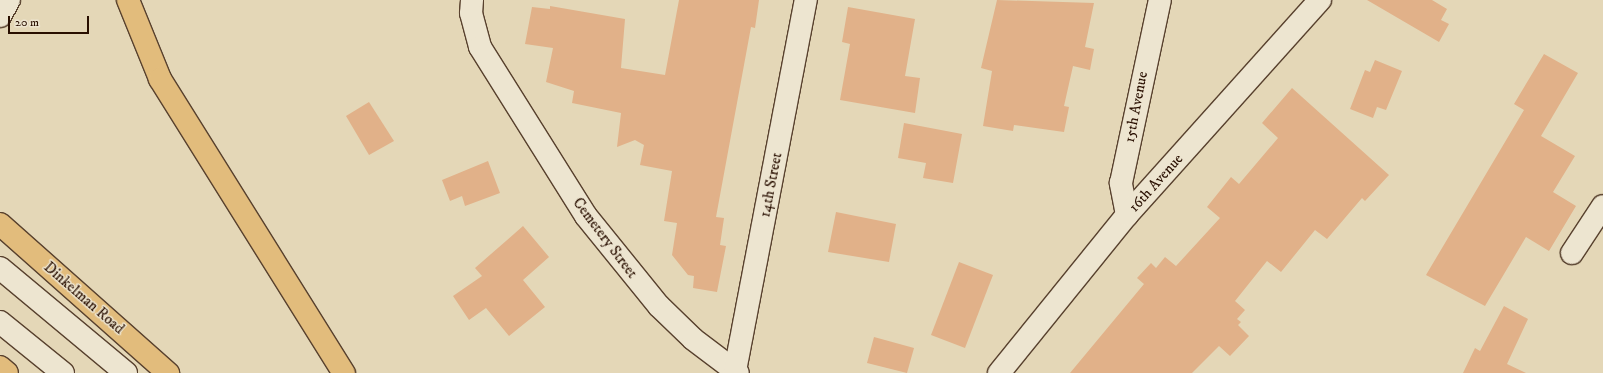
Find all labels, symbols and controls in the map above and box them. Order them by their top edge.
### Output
scale bar [10,8,91,34]
text: 20 m [15,15,39,30]
street label: 15th Avenue [1120,70,1152,144]
street label: 16th Avenue [1125,150,1187,216]
street label: 14th Street [756,151,786,219]
street label: Cemetery Street [569,194,641,282]
street label: Dinkelman Road [40,258,128,338]

